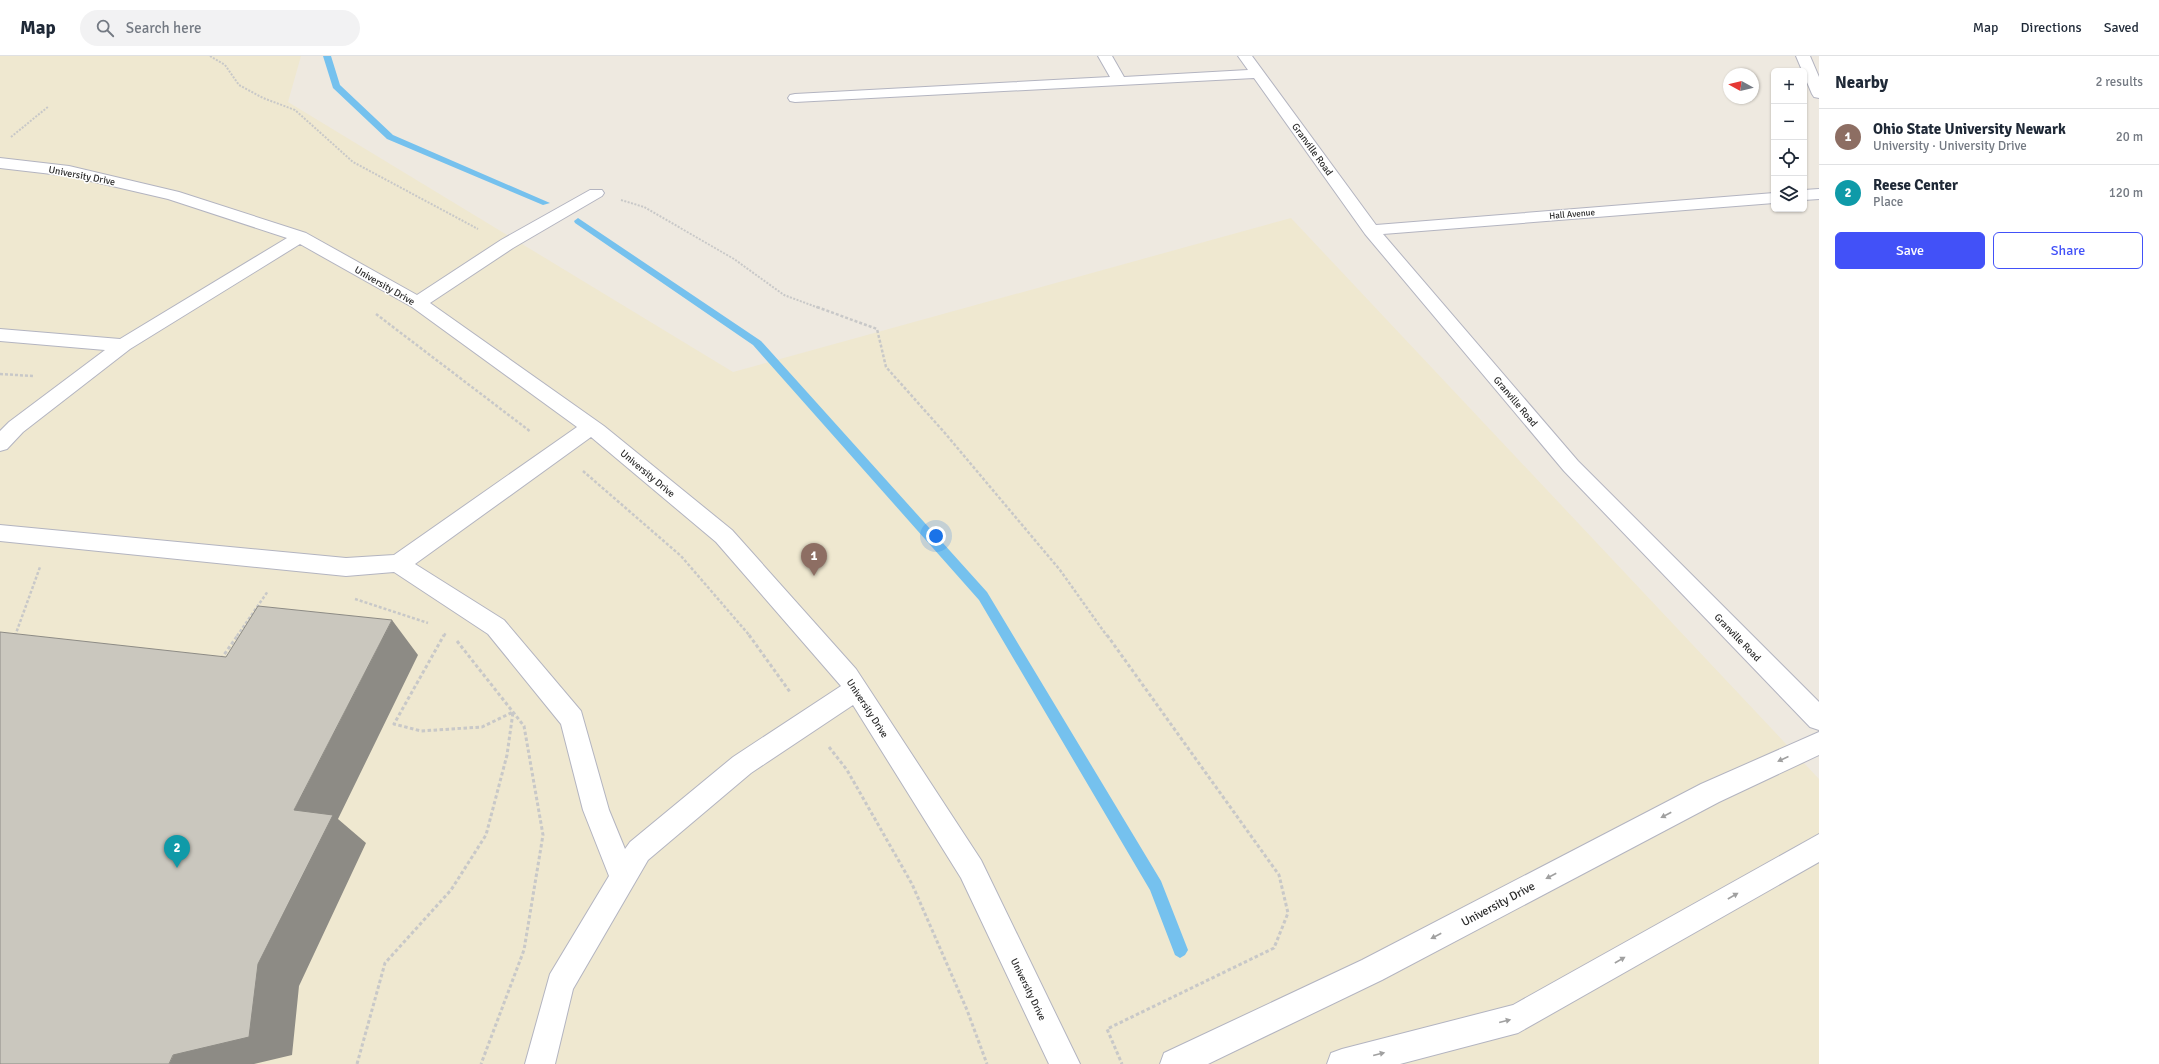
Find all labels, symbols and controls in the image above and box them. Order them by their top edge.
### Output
search box [80,10,360,46]
text: Map [20,16,56,40]
icon: search [94,17,116,39]
text: Search here [126,19,201,37]
text: Map [1973,19,1999,36]
text: Directions [2021,19,2082,36]
text: Saved [2104,19,2139,36]
north arrow [1723,68,1759,104]
map controls [1771,68,1807,212]
button: + [1771,68,1807,104]
text: Nearby [1835,72,1888,93]
text: 2 results [2095,74,2143,90]
button: − [1771,104,1807,140]
text: Ohio State University Newark [1873,120,2066,138]
street label: Granville Road [1289,121,1335,178]
text: 1 [1844,129,1852,145]
text: 20 m [2116,129,2143,145]
text: University · University Drive [1873,138,2027,154]
button: locate [1771,140,1807,176]
street label: University Drive [47,164,116,188]
button: layers [1771,176,1807,212]
text: Reese Center [1873,176,1958,194]
text: 2 [1844,185,1852,201]
text: 120 m [2109,185,2143,201]
text: Place [1873,194,1903,210]
street label: Hall Avenue [1549,207,1596,222]
button: Save [1835,232,1985,269]
button: Share [1993,232,2143,269]
street label: University Drive [352,264,417,308]
street label: Granville Road [1491,374,1540,429]
street label: University Drive [618,447,677,500]
your location [926,526,946,546]
pin: 1 [801,543,827,576]
street label: Granville Road [1711,611,1763,664]
street label: University Drive [844,677,891,740]
one-way arrow [1778,756,1789,762]
one-way arrow [1661,812,1672,819]
pin: 2 [164,835,190,868]
one-way arrow [1545,873,1557,879]
street label: University Drive [1459,879,1538,930]
one-way arrow [1727,893,1738,900]
one-way arrow [1430,933,1442,940]
street label: University Drive [1008,956,1048,1022]
one-way arrow [1614,957,1625,964]
one-way arrow [1499,1018,1511,1024]
one-way arrow [1373,1050,1386,1056]

